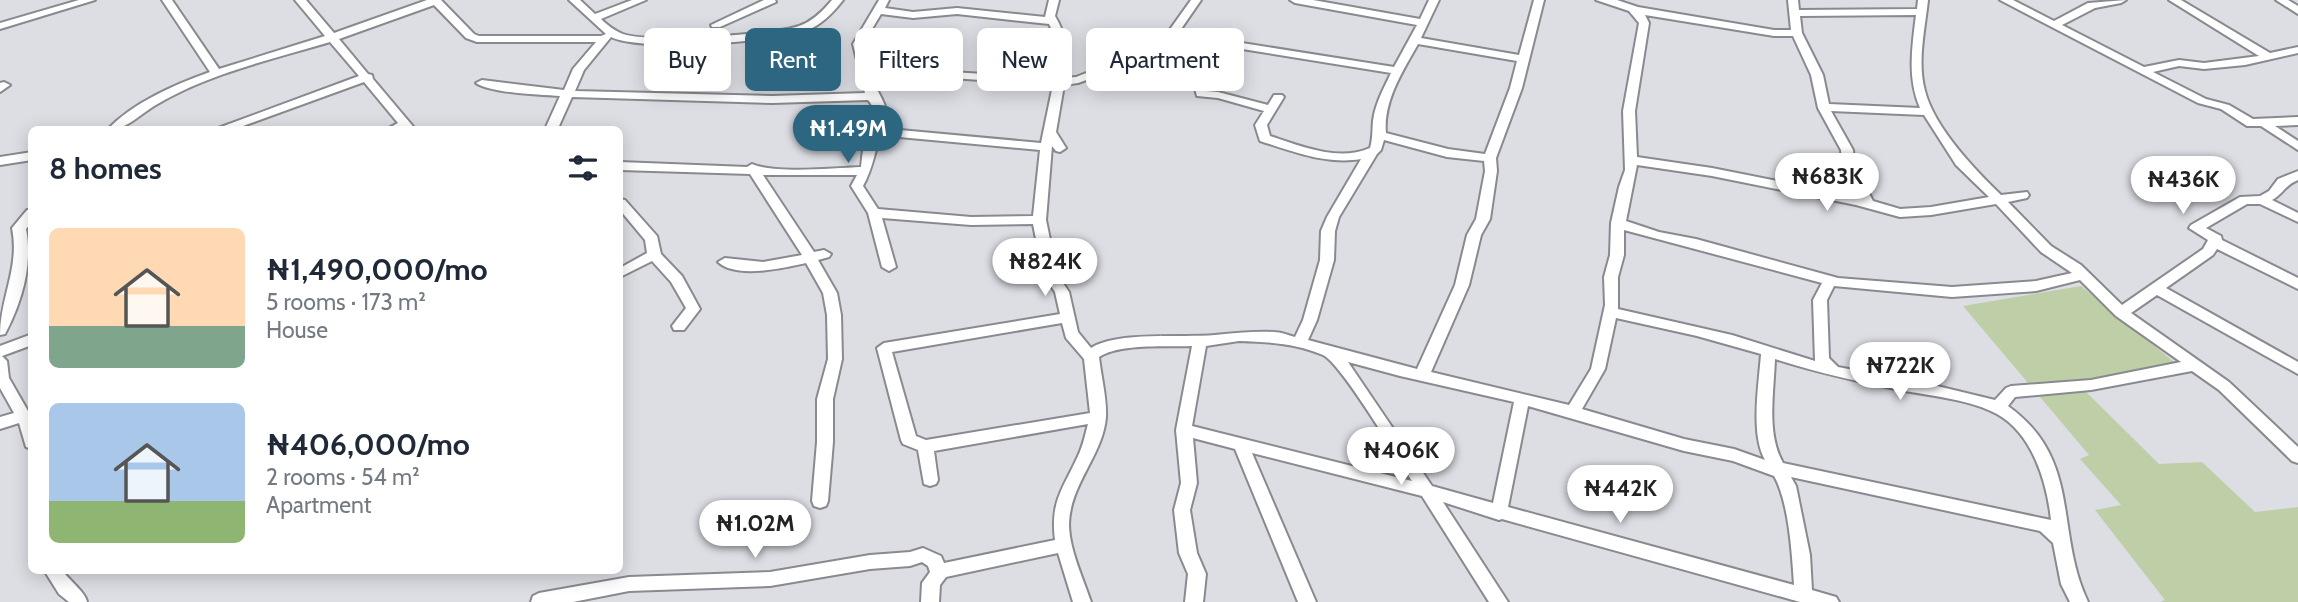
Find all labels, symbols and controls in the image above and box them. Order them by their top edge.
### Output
chip: Buy [644,28,731,91]
chip: Rent [745,28,841,91]
chip: Filters [855,28,963,91]
chip: New [977,28,1072,91]
chip: Apartment [1086,28,1244,91]
pin: ₦1.49M [791,106,905,165]
text: ₦1.49M [809,114,887,142]
icon: filters [564,149,602,187]
text: 8 homes [49,150,162,187]
pin: ₦683K [1778,154,1876,213]
pin: ₦436K [2134,156,2232,216]
text: ₦683K [1791,162,1863,190]
text: ₦436K [2147,165,2219,193]
pin: ₦824K [996,238,1094,298]
text: ₦824K [1008,247,1082,275]
text: ₦1,490,000/mo [266,251,488,288]
icon: home [105,256,189,340]
text: 5 rooms · 173 m² [266,288,426,316]
text: House [266,316,328,344]
pin: ₦722K [1851,342,1949,402]
text: ₦722K [1865,351,1935,379]
text: ₦406,000/mo [266,426,470,463]
pin: ₦406K [1352,428,1450,487]
icon: home [105,431,189,515]
text: ₦406K [1363,436,1439,464]
text: 2 rooms · 54 m² [266,463,420,491]
pin: ₦442K [1571,466,1669,525]
text: ₦442K [1583,474,1657,502]
text: Apartment [266,491,371,519]
pin: ₦1.02M [698,500,812,560]
text: ₦1.02M [715,509,795,537]

